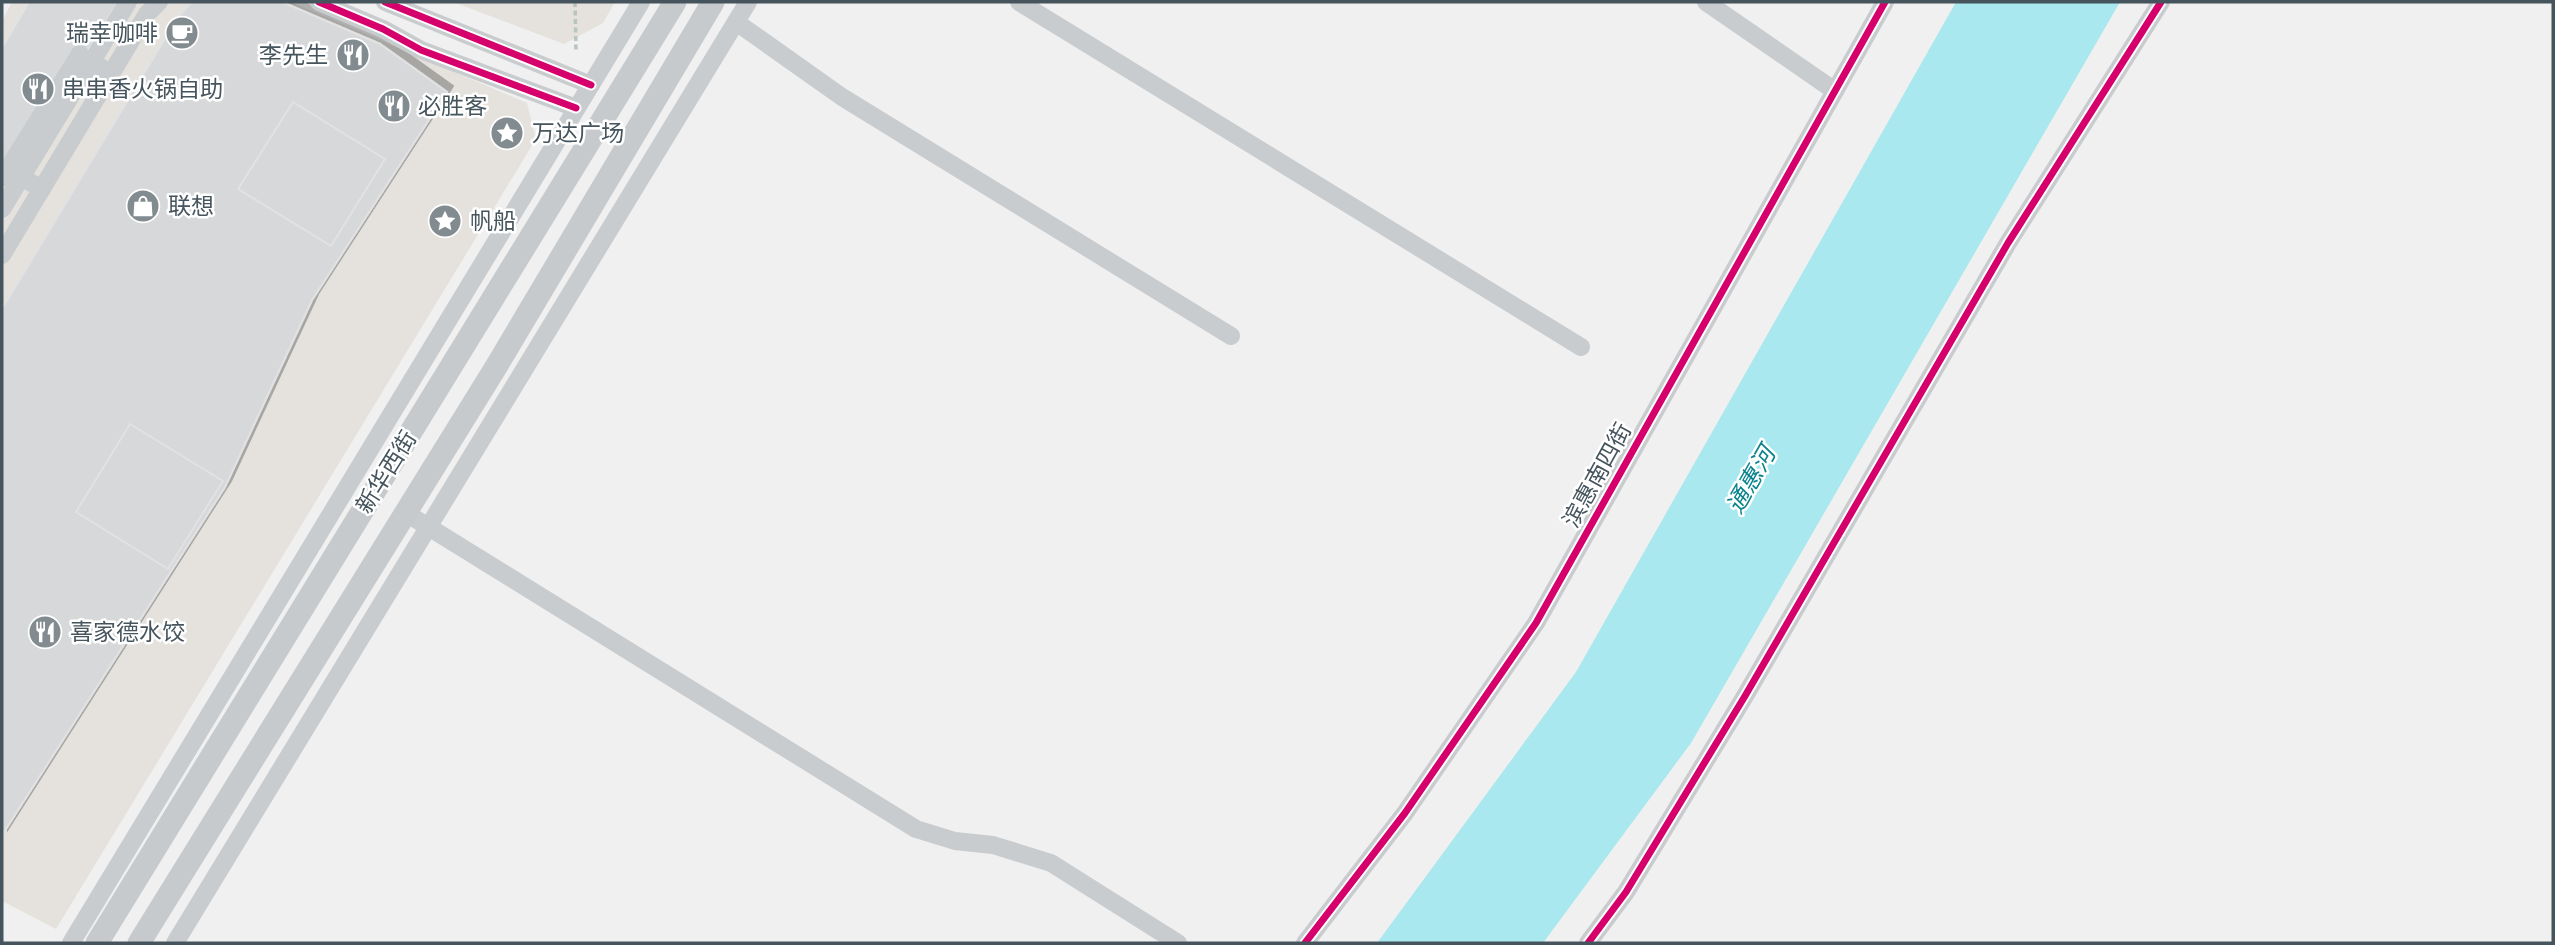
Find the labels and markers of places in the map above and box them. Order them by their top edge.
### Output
cafe icon: 瑞幸咖啡 [163,14,201,52]
place label: 瑞幸咖啡 [66,16,158,48]
restaurant icon: 李先生 [334,36,372,74]
place label: 李先生 [259,38,328,70]
restaurant icon: 串串香火锅自助 [19,70,57,108]
place label: 串串香火锅自助 [62,72,223,104]
restaurant icon: 必胜客 [375,87,413,125]
place label: 必胜客 [418,89,487,121]
place icon: 万达广场 [488,114,526,152]
place label: 万达广场 [532,116,624,148]
shop icon: 联想 [124,187,162,225]
place label: 联想 [168,189,214,221]
place icon: 帆船 [426,202,464,240]
place label: 帆船 [470,204,516,236]
restaurant icon: 喜家德水饺 [26,613,64,651]
place label: 喜家德水饺 [70,615,185,647]

